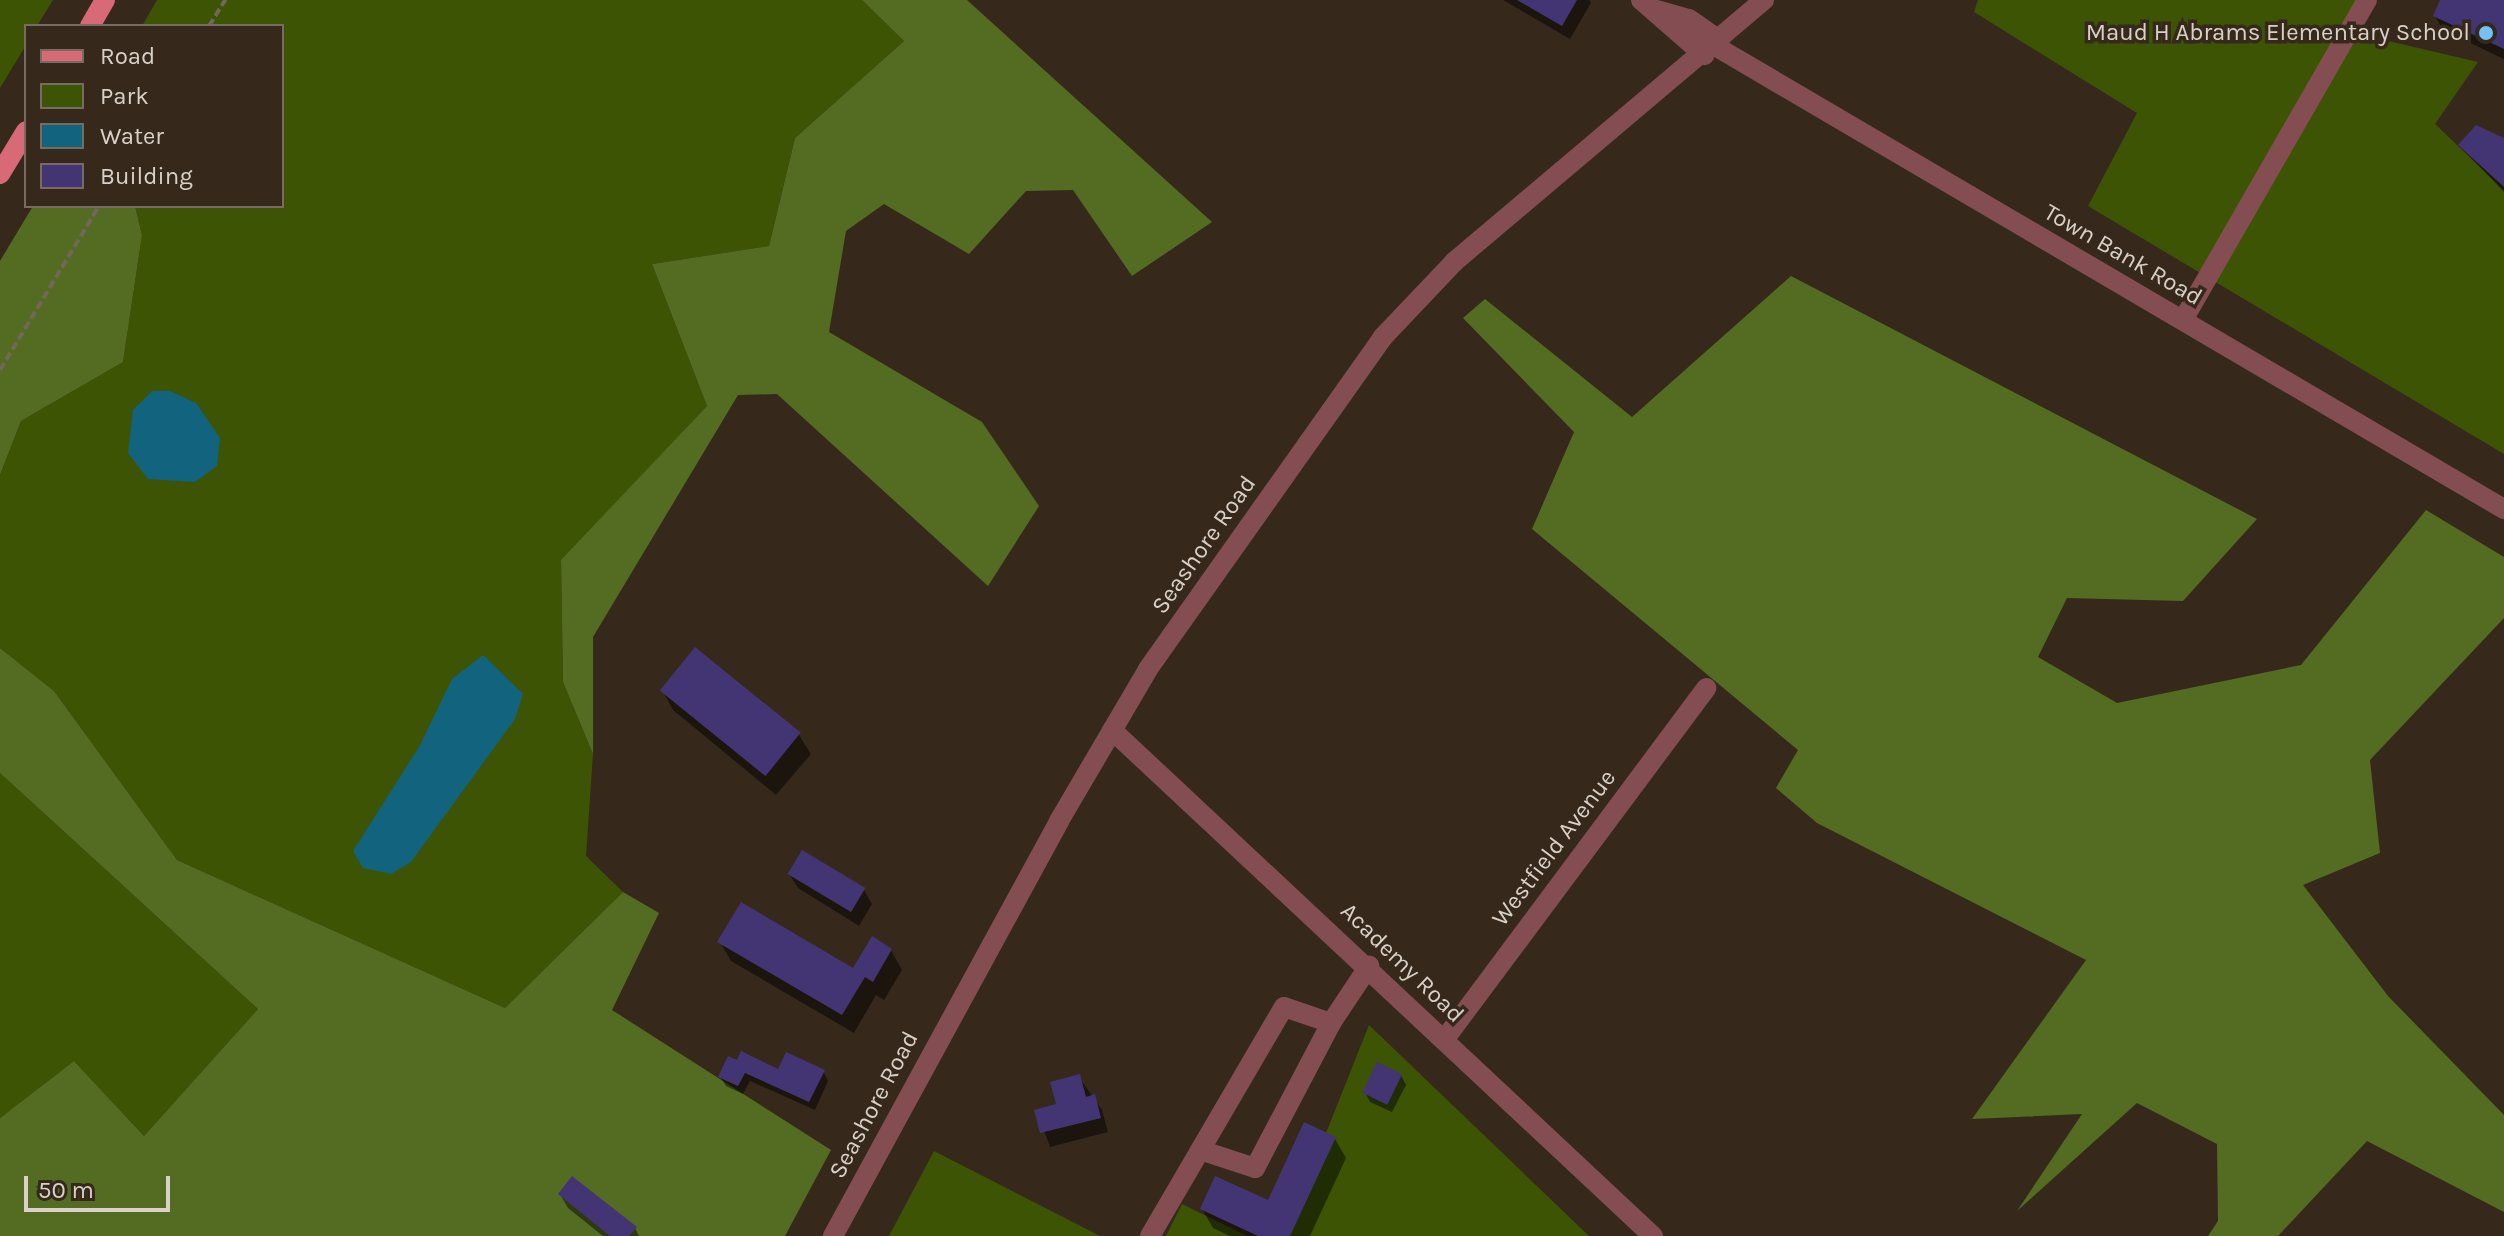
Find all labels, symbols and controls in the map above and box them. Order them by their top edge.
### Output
place label: Maud H Abrams Elementary School [2086,19,2470,47]
legend [24,24,284,208]
marker: Maud H Abrams Elementary School [2477,24,2495,42]
text: Road [100,42,155,70]
text: Park [100,82,149,110]
text: Water [100,122,164,150]
text: Building [100,162,193,190]
street label: Town Bank Road [2039,198,2207,312]
street label: Seashore Road [1146,470,1262,620]
street label: Westfield Avenue [1486,764,1622,932]
street label: Academy Road [1334,897,1470,1029]
street label: Seashore Road [823,1027,925,1183]
scale bar [28,1160,174,1210]
text: 50 m [38,1176,94,1204]

